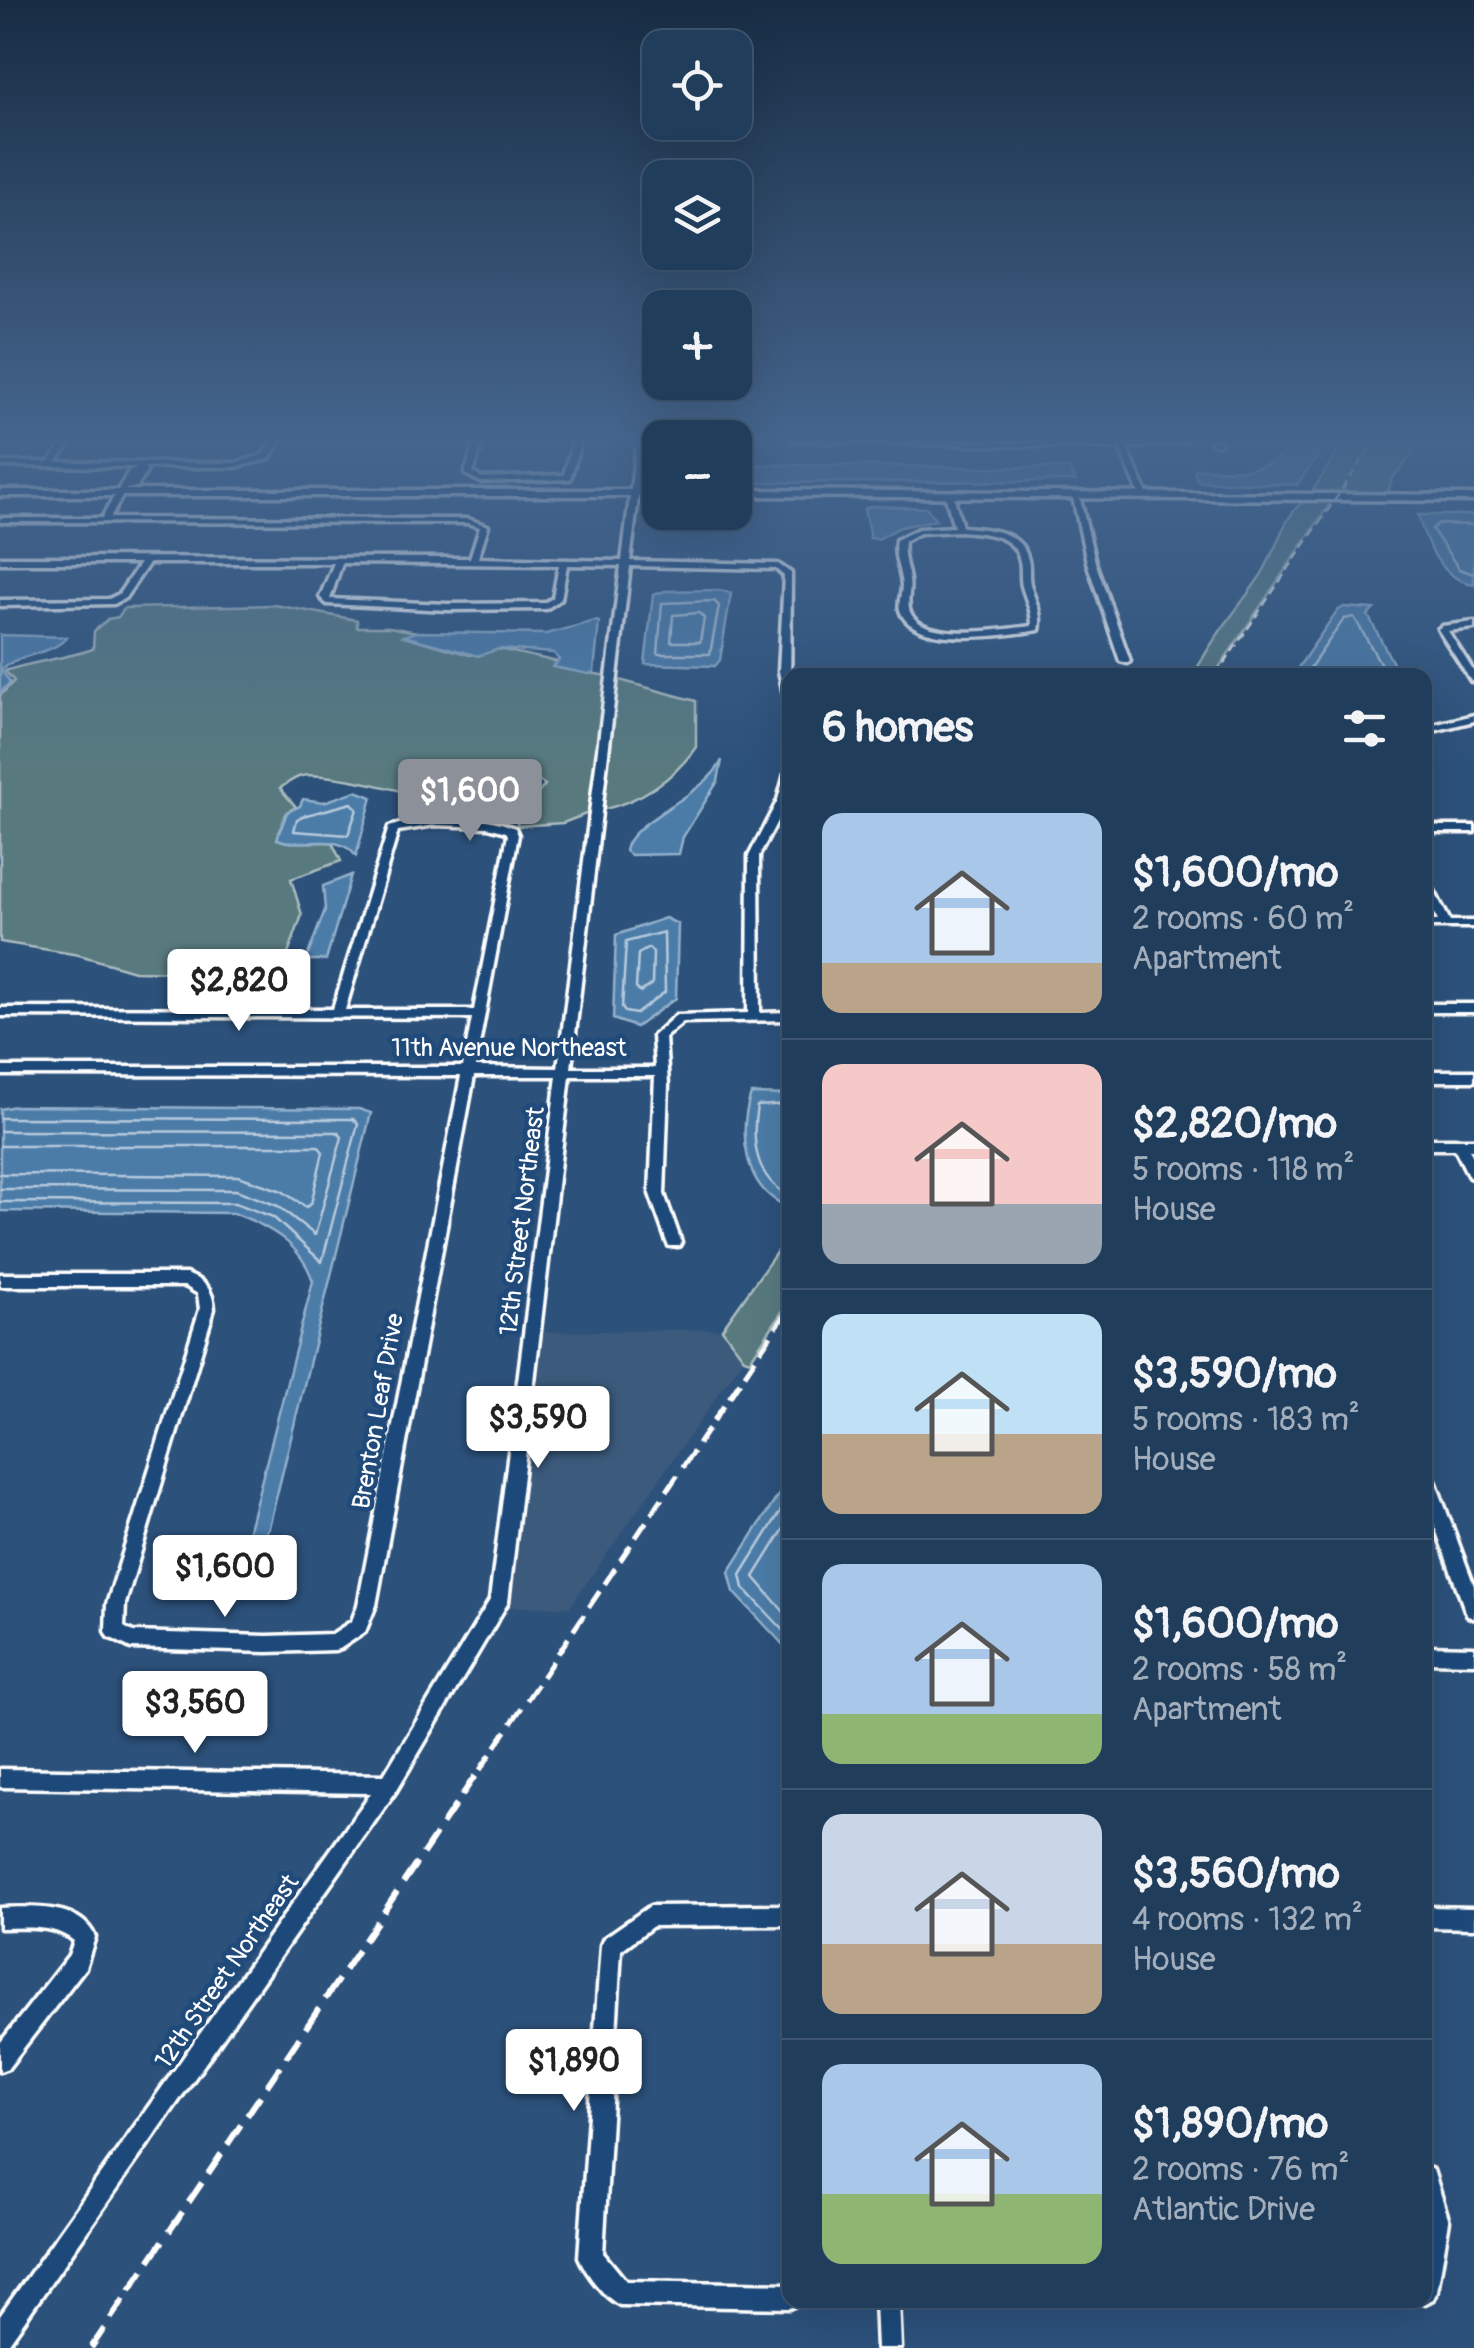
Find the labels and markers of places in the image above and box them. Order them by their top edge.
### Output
pin: $1,600 [389,759,551,844]
pin: $2,820 [158,949,320,1034]
pin: $3,590 [457,1386,619,1471]
pin: $1,600 [144,1535,306,1620]
pin: $3,560 [114,1671,276,1756]
pin: $1,890 [493,2029,655,2114]

